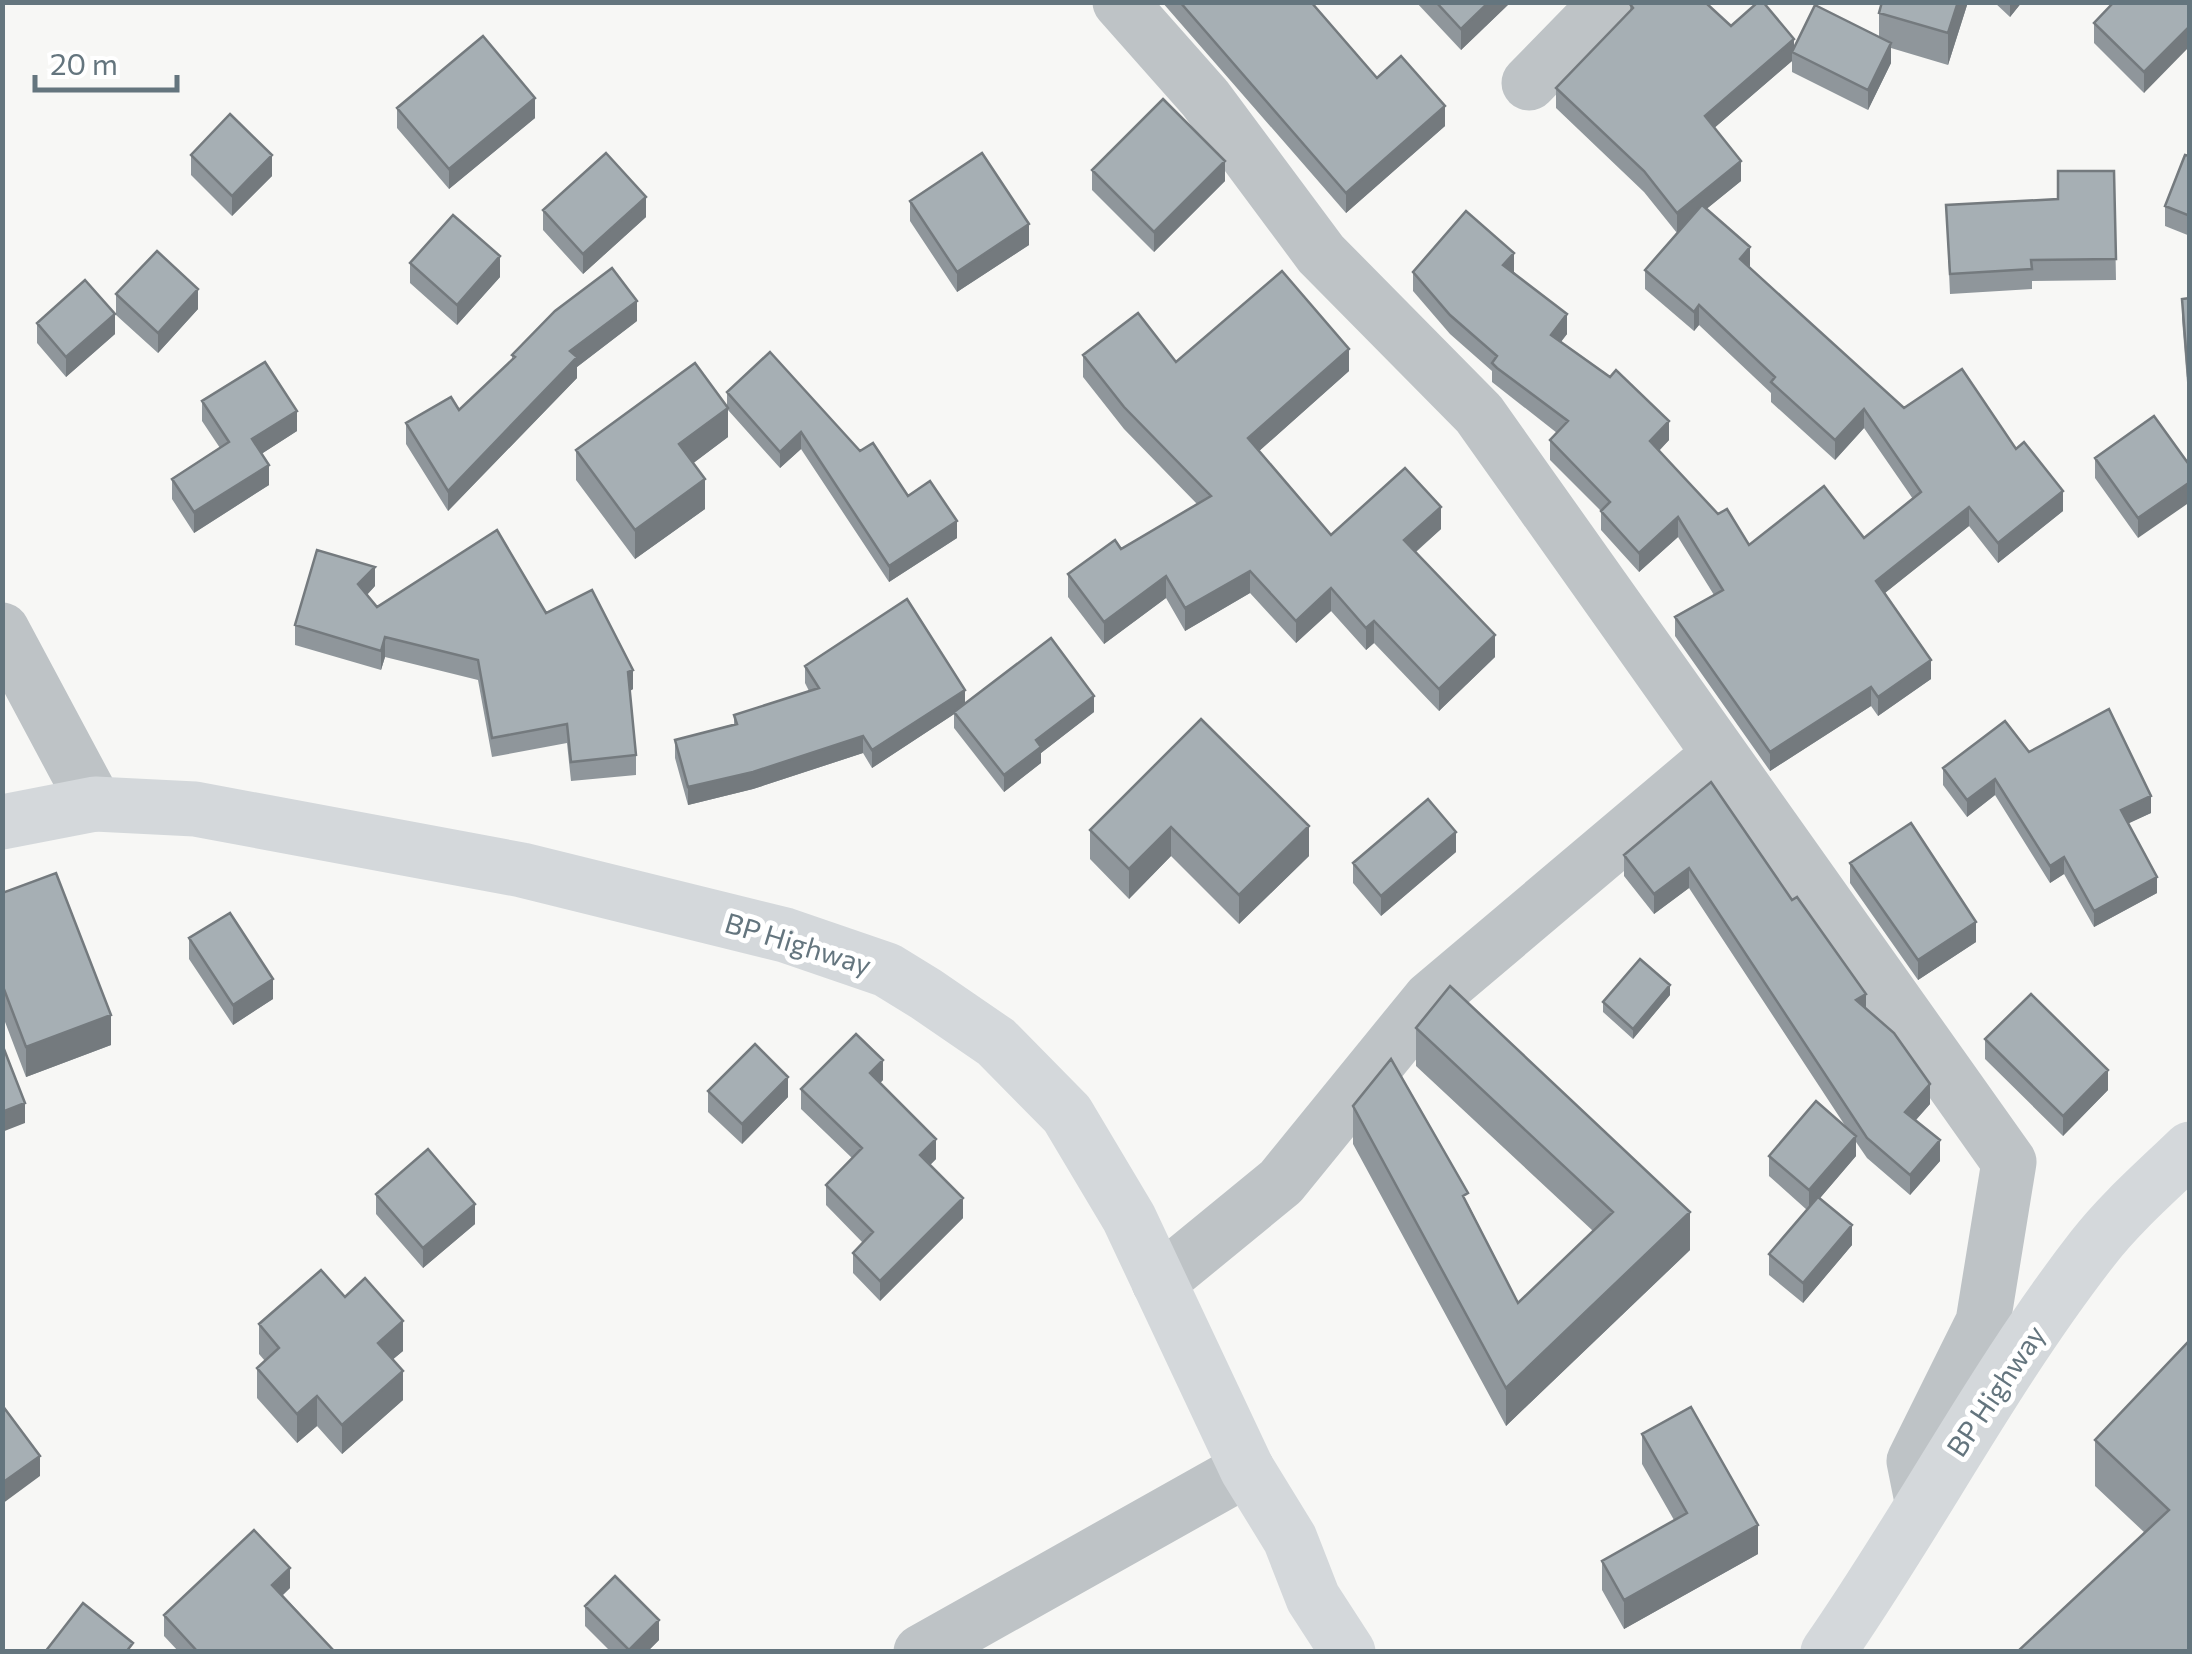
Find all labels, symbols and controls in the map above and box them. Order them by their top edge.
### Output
scale bar [35,30,178,92]
text: 20 m [50,44,118,81]
street label: BP Highway [721,905,875,981]
street label: BP Highway [1939,1318,2051,1463]

